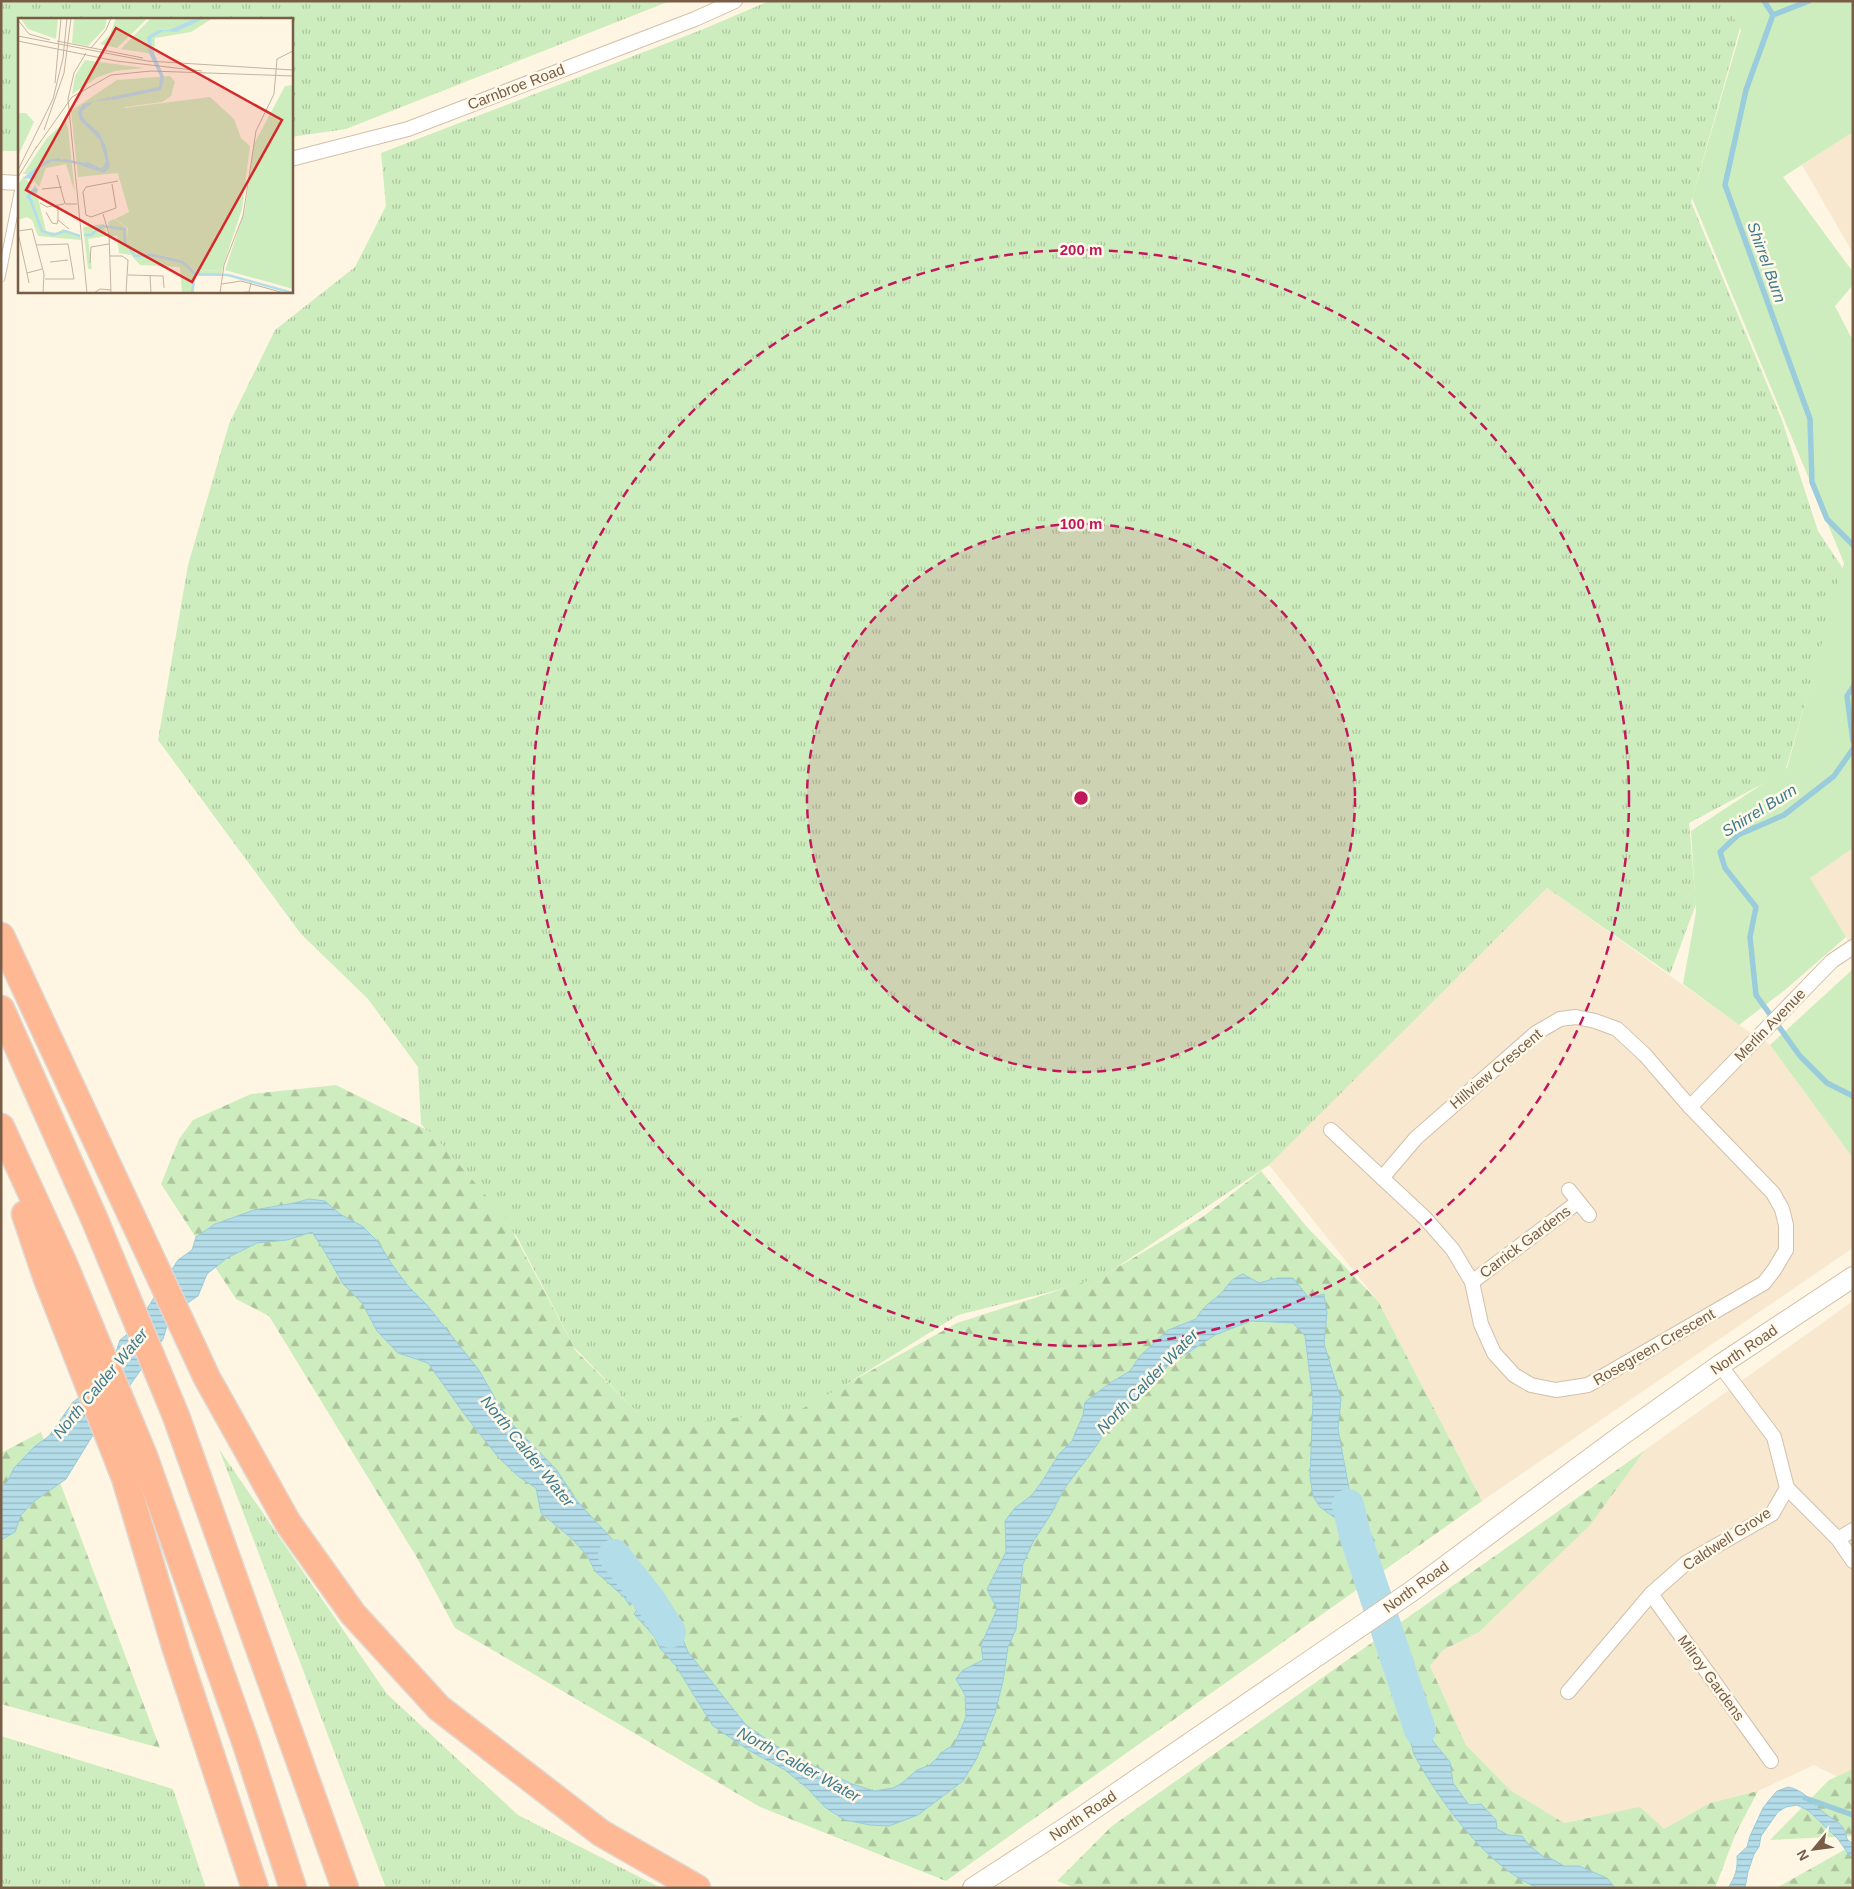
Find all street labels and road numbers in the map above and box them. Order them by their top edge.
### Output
street label: Carnbroe Road [465,60,567,113]
street label: Merlin Avenue [1731,985,1809,1065]
street label: Hillview Crescent [1446,1025,1546,1112]
street label: Carrick Gardens [1476,1202,1573,1281]
street label: Rosegreen Crescent [1590,1304,1718,1388]
street label: North Road [1707,1321,1780,1378]
street label: Caldwell Grove [1679,1504,1774,1573]
street label: North Road [1380,1557,1452,1616]
street label: Milroy Gardens [1675,1632,1748,1724]
street label: North Road [1046,1787,1119,1844]

